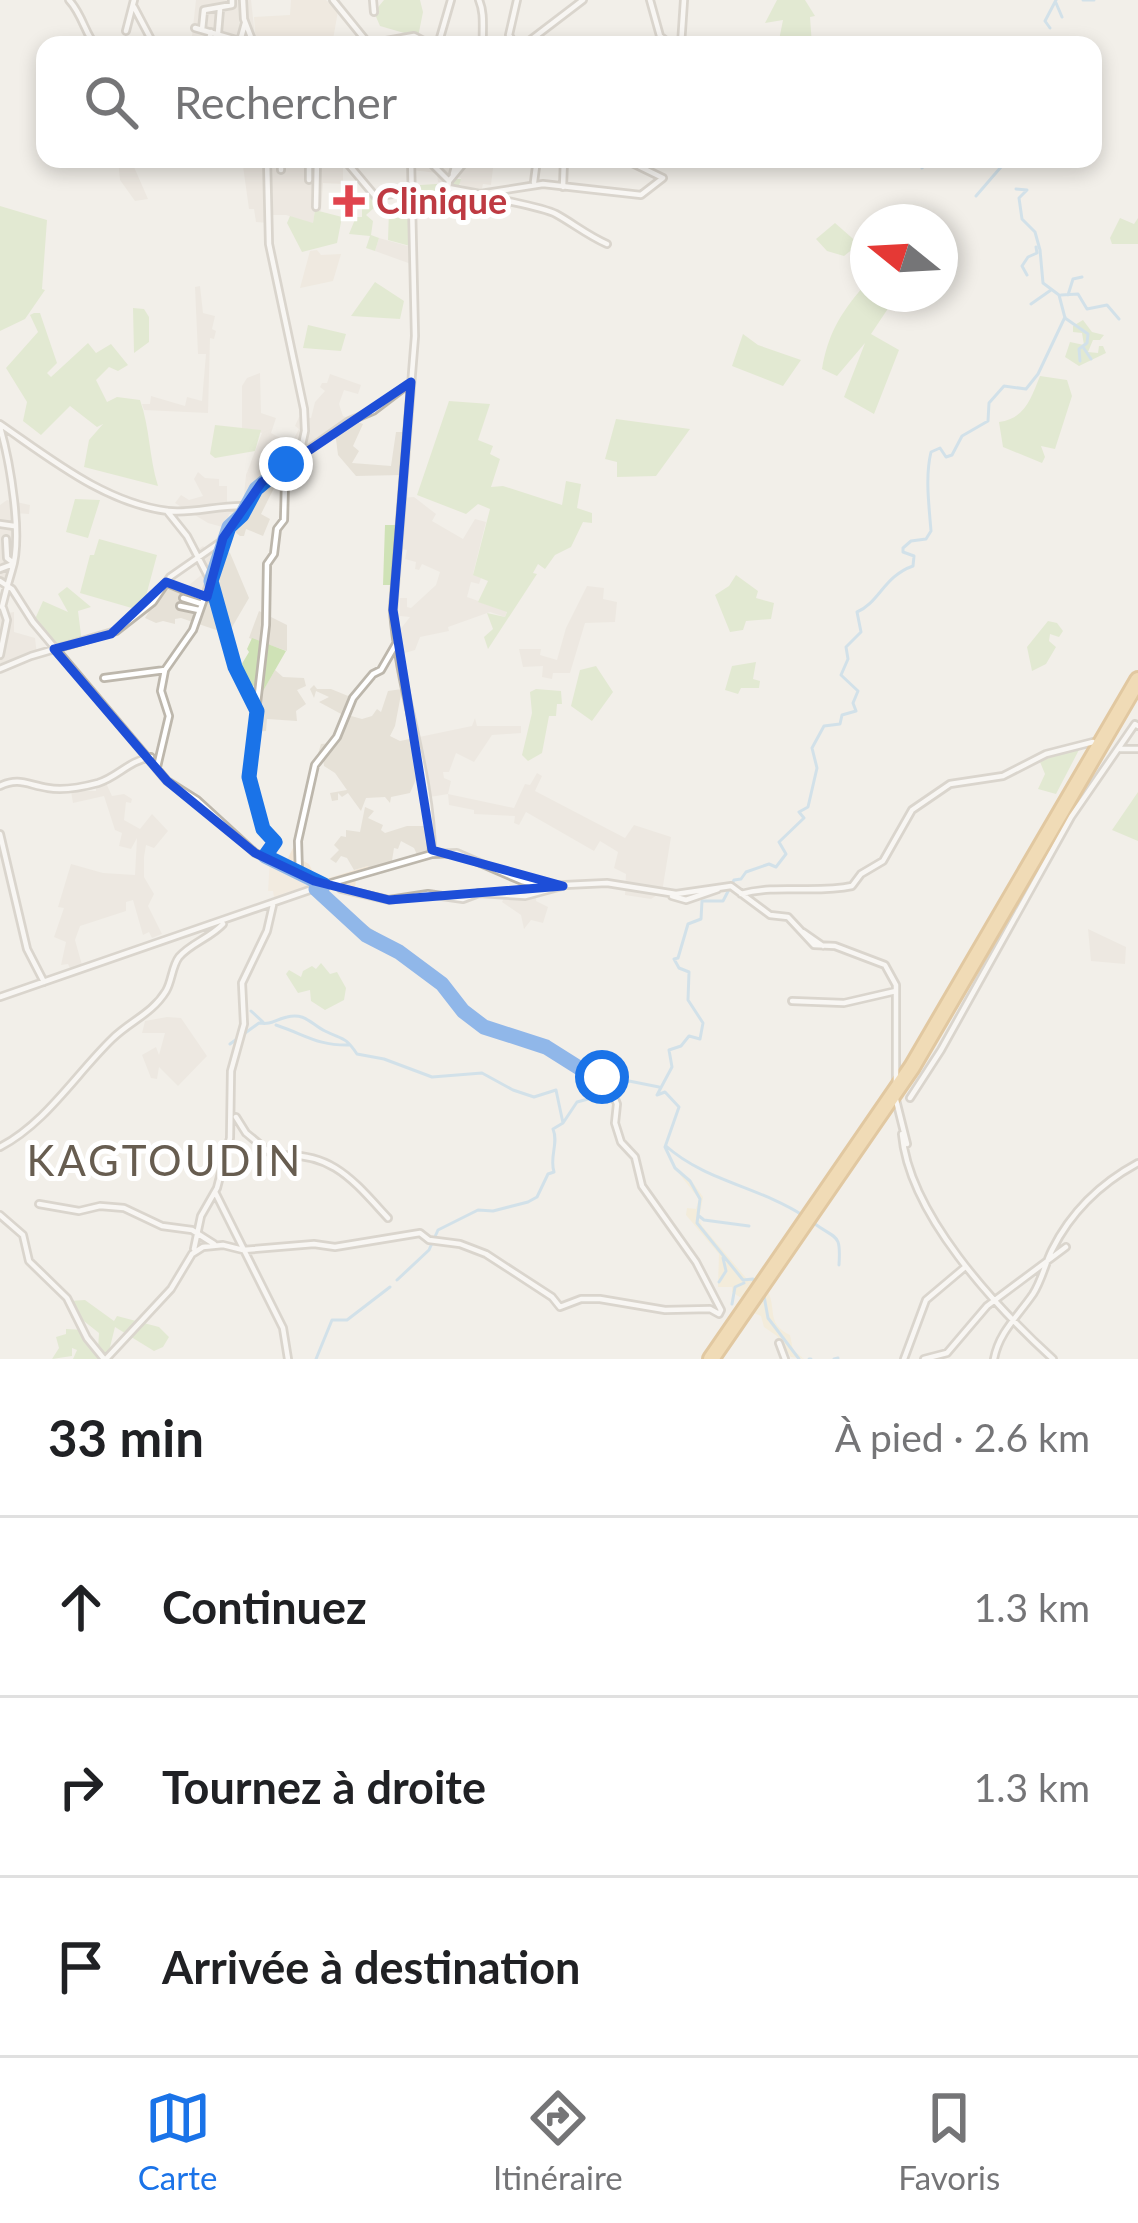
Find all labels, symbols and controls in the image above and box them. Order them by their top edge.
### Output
search box [36,36,1102,168]
icon: search [78,69,144,135]
text: Rechercher [174,75,397,129]
place label: Clinique [376,178,507,222]
marker: Clinique [333,185,365,217]
north arrow [850,204,958,312]
route end [259,437,313,491]
route start [575,1050,629,1104]
district label: KAGTOUDIN [27,1135,303,1185]
text: 33 min [48,1407,204,1468]
text: À pied · 2.6 km [835,1414,1090,1460]
icon: ahead [48,1574,114,1640]
text: Continuez [162,1580,367,1634]
text: 1.3 km [974,1584,1090,1630]
icon: right [48,1754,114,1820]
text: Tournez à droite [162,1760,486,1814]
text: 1.3 km [974,1764,1090,1810]
icon: arrive [48,1934,114,2000]
text: Arrivée à destination [162,1940,580,1994]
tab: Carte [138,2085,217,2197]
tab: Itinéraire [493,2085,623,2197]
tab: Favoris [898,2085,1000,2197]

